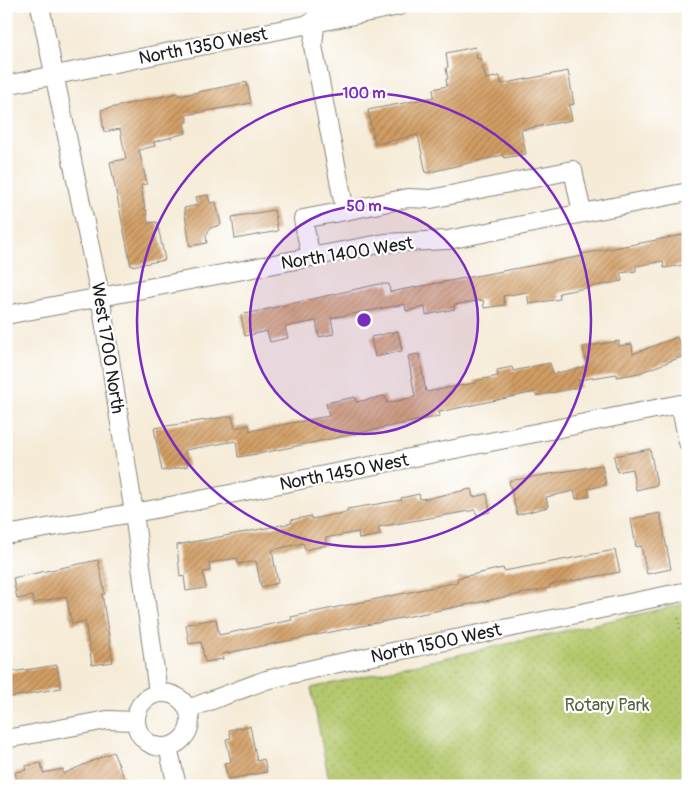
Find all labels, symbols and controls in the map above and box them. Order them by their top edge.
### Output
street label: North 1350 West [137,23,270,70]
text: 100 m [343,84,385,103]
text: 50 m [347,197,381,216]
street label: North 1400 West [279,232,415,275]
street label: West 1700 North [86,281,129,415]
centre of rings [355,311,373,329]
street label: North 1450 West [278,449,411,496]
street label: North 1500 West [369,618,504,669]
park label: Rotary Park [564,694,650,717]

